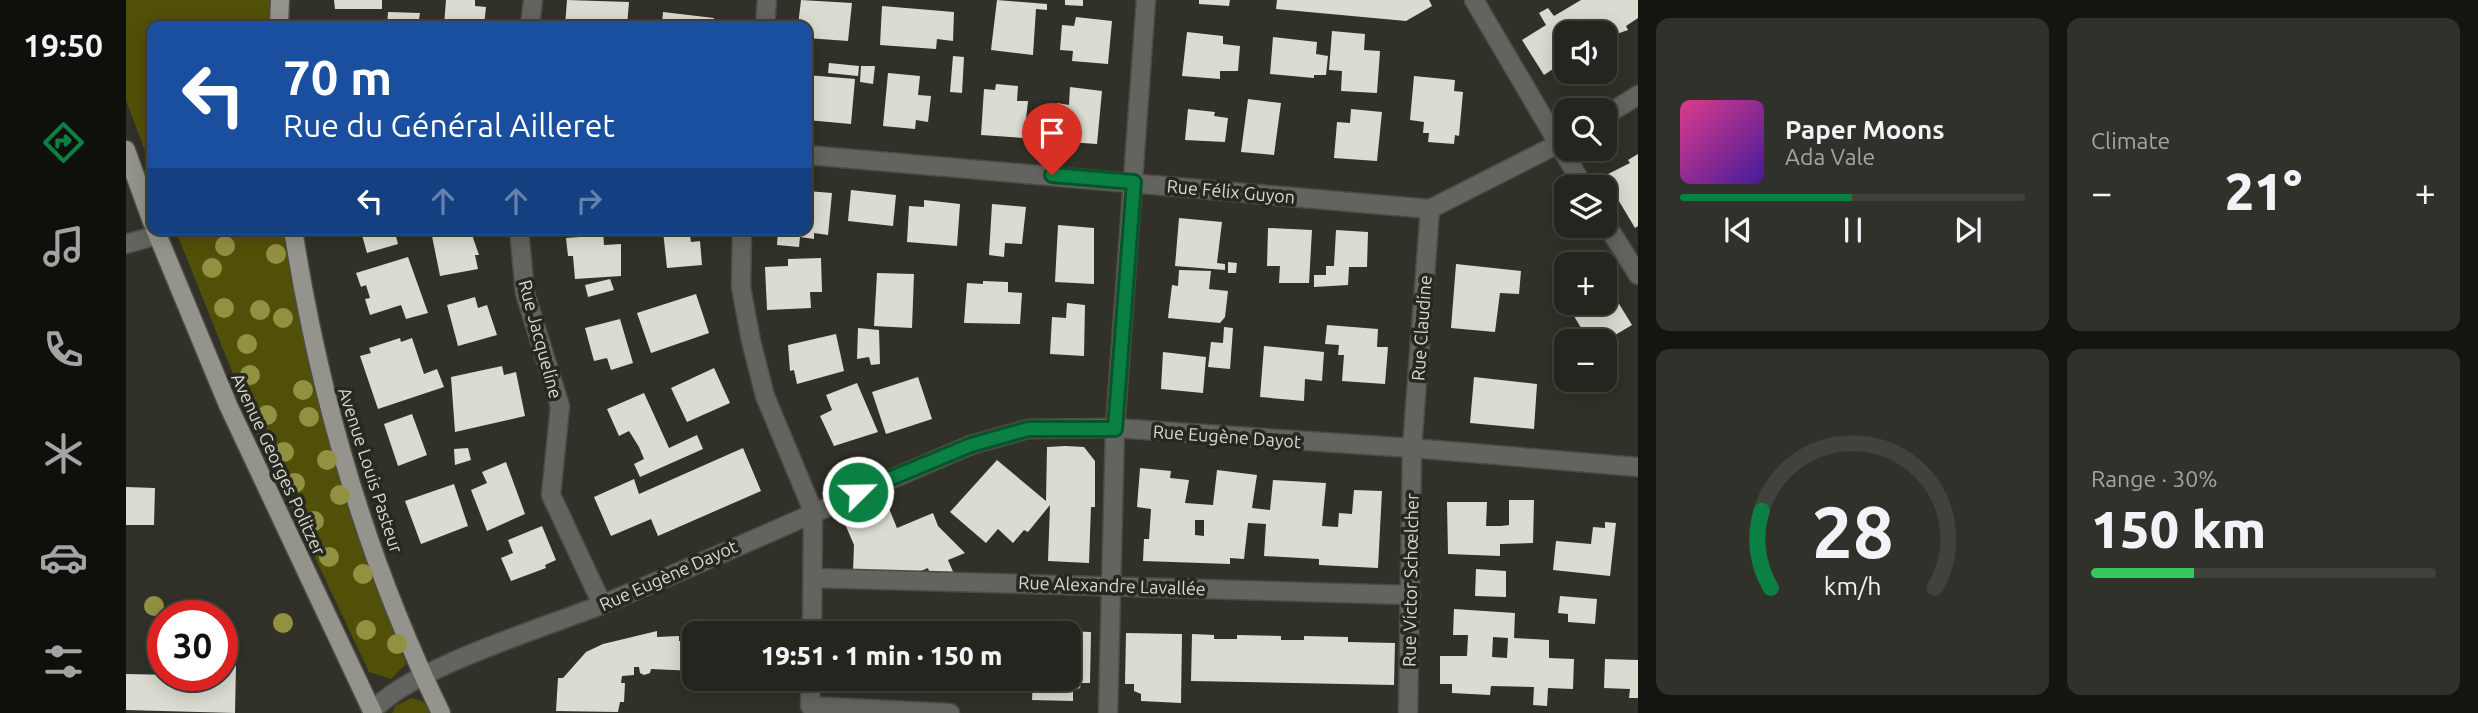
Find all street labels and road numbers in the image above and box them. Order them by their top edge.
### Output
street label: Rue Félix Guyon [1166,175,1296,207]
street label: Rue Claudine [1407,274,1435,382]
street label: Rue Jacqueline [516,277,566,401]
street label: Avenue Georges Politzer [228,370,330,558]
street label: Avenue Louis Pasteur [335,385,407,555]
street label: Rue Eugène Dayot [1152,421,1302,451]
street label: Rue Victor Schœlcher [1398,493,1422,667]
street label: Rue Eugène Dayot [596,536,740,614]
street label: Rue Alexandre Lavallée [1018,572,1206,598]

